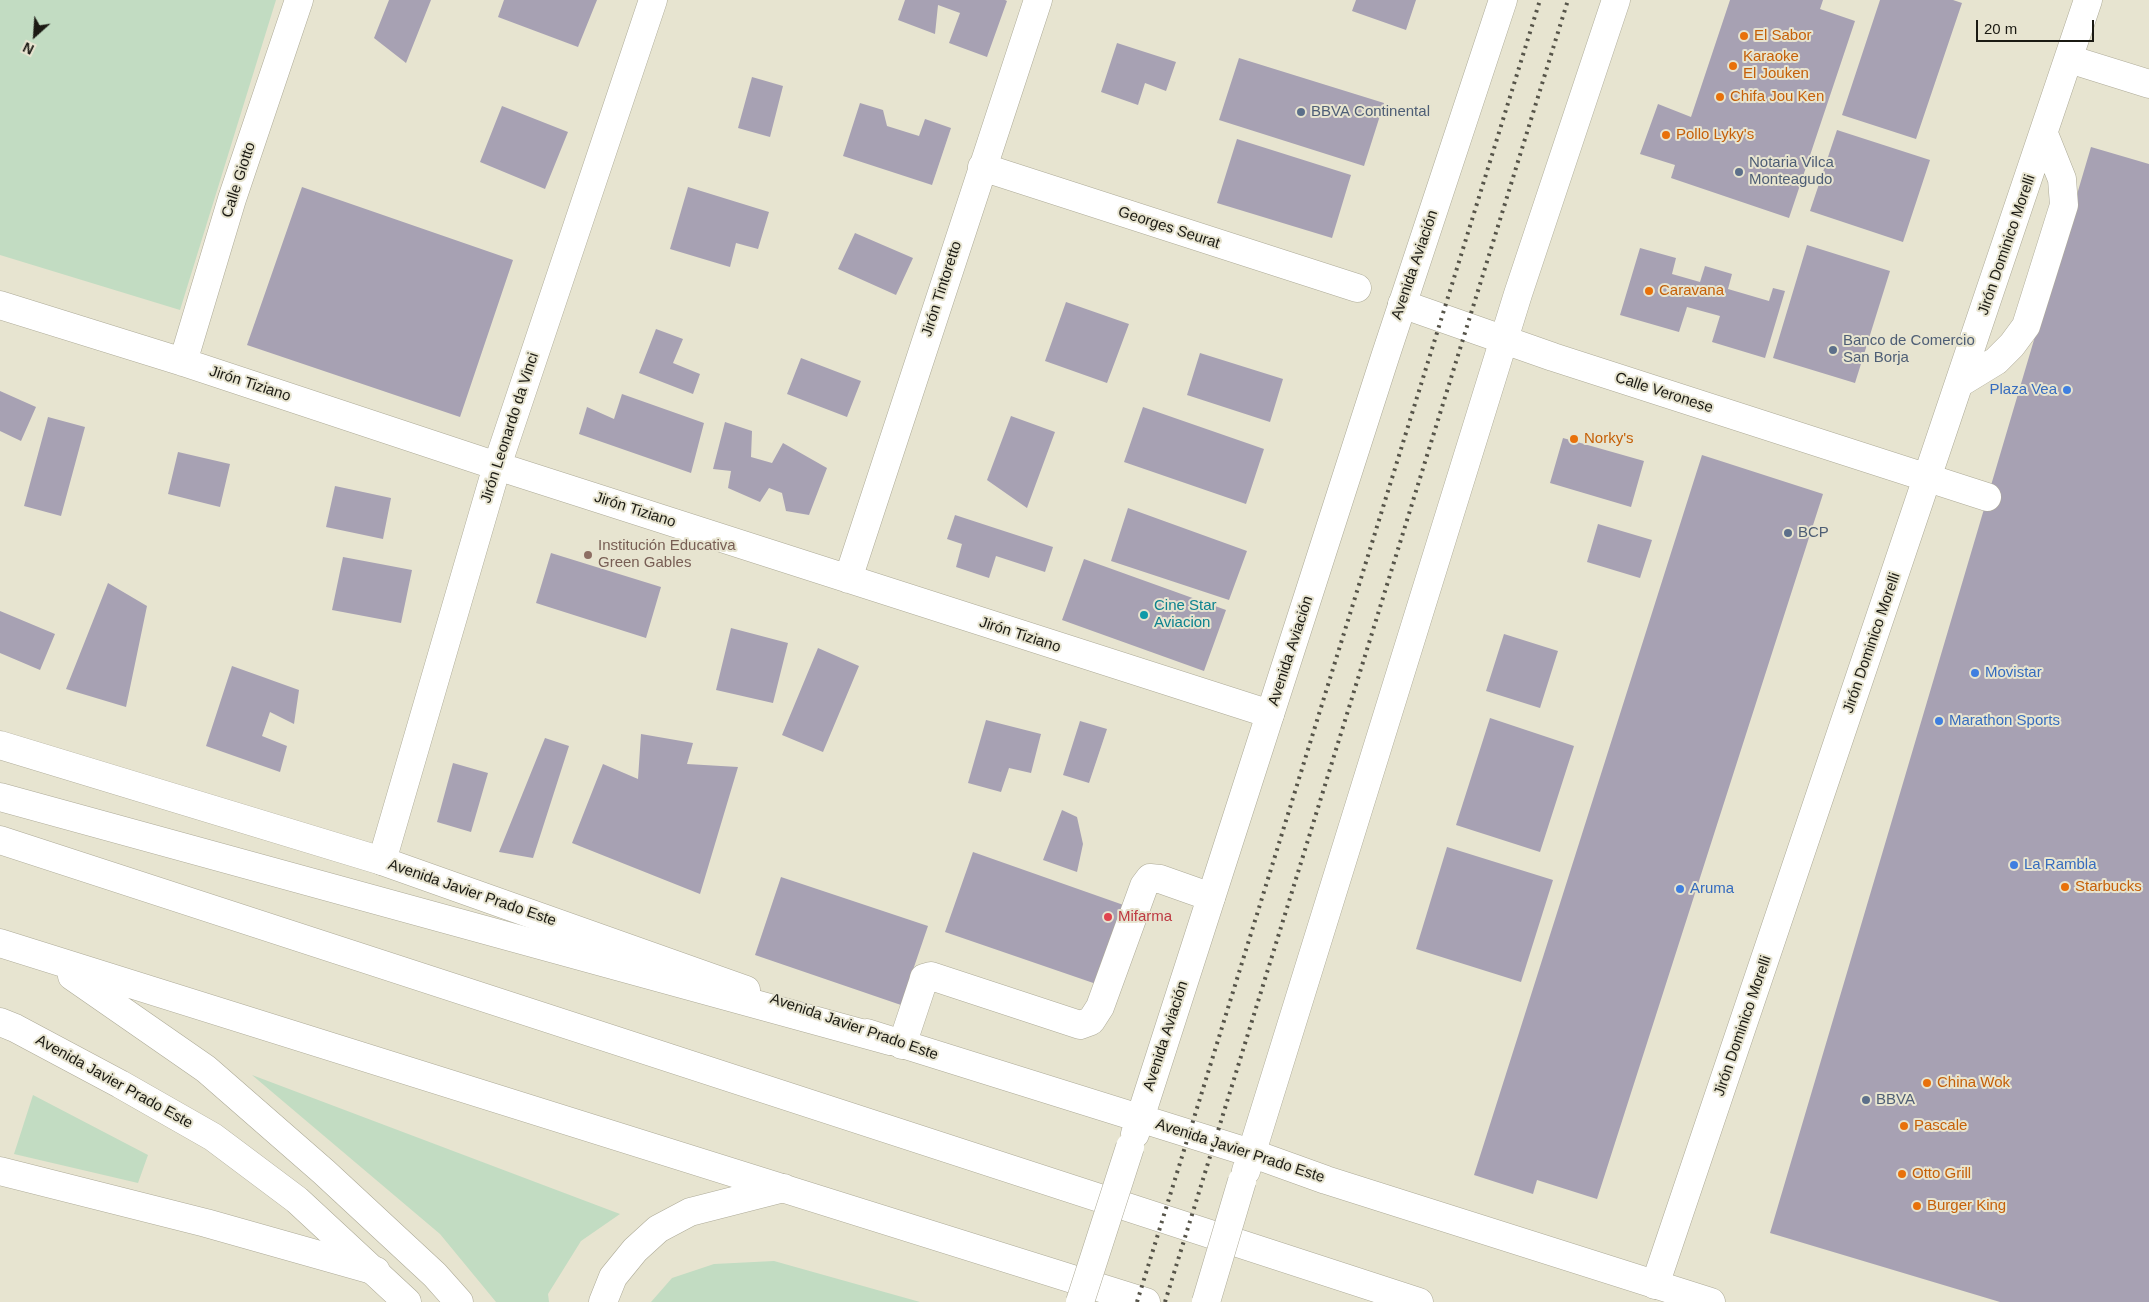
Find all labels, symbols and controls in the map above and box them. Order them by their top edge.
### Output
north arrow [10,10,60,60]
scale bar [1979,10,2096,42]
text: 20 m [1984,20,2017,37]
place label: El Sabor [1754,27,1812,45]
marker: El Sabor [1738,30,1750,42]
text: N [20,39,36,58]
place label: Karaoke El Jouken [1743,48,1809,83]
marker: Karaoke El Jouken [1727,60,1739,72]
place label: Chifa Jou Ken [1730,88,1824,106]
marker: Chifa Jou Ken [1714,91,1726,103]
place label: BBVA Continental [1311,103,1430,121]
marker: BBVA Continental [1295,106,1307,118]
place label: Pollo Lyky's [1676,126,1754,144]
marker: Pollo Lyky's [1660,129,1672,141]
street label: Calle Giotto [218,140,260,220]
place label: Notaria Vilca Monteagudo [1749,154,1834,189]
marker: Notaria Vilca Monteagudo [1733,166,1745,178]
street label: Jirón Dominico Morelli [1974,172,2040,318]
street label: Georges Seurat [1116,203,1222,253]
street label: Avenida Aviación [1388,208,1442,322]
street label: Jirón Tintoretto [918,239,966,339]
place label: Caravana [1659,282,1724,300]
marker: Caravana [1643,285,1655,297]
place label: Banco de Comercio San Borja [1843,332,1975,367]
marker: Banco de Comercio San Borja [1827,344,1839,356]
street label: Jirón Leonardo da Vinci [477,350,543,506]
street label: Jirón Tiziano [207,362,293,406]
street label: Calle Veronese [1613,369,1715,417]
place label: Plaza Vea [1989,381,2057,399]
marker: Plaza Vea [2061,384,2073,396]
place label: Norky's [1584,430,1634,448]
marker: Norky's [1568,433,1580,445]
street label: Jirón Tiziano [592,488,678,532]
place label: BCP [1798,524,1829,542]
marker: BCP [1782,527,1794,539]
place label: Institución Educativa Green Gables [598,537,736,572]
marker: Institución Educativa Green Gables [582,549,594,561]
street label: Jirón Dominico Morelli [1839,570,1905,716]
street label: Avenida Aviación [1265,594,1317,708]
place label: Cine Star Aviacion [1154,597,1217,632]
marker: Cine Star Aviacion [1138,609,1150,621]
street label: Jirón Tiziano [977,613,1063,657]
place label: Movistar [1985,664,2042,682]
marker: Movistar [1969,667,1981,679]
place label: Marathon Sports [1949,712,2060,730]
marker: Marathon Sports [1933,715,1945,727]
street label: Avenida Javier Prado Este [386,856,558,930]
place label: La Rambla [2024,856,2097,874]
marker: La Rambla [2008,859,2020,871]
place label: Starbucks [2075,878,2142,896]
place label: Aruma [1690,880,1734,898]
marker: Starbucks [2059,881,2071,893]
marker: Aruma [1674,883,1686,895]
place label: Mifarma [1118,908,1172,926]
marker: Mifarma [1102,911,1114,923]
street label: Jirón Dominico Morelli [1710,953,1776,1099]
street label: Avenida Aviación [1140,979,1192,1093]
street label: Avenida Javier Prado Este [768,990,940,1064]
street label: Avenida Javier Prado Este [32,1031,196,1133]
place label: China Wok [1937,1074,2010,1092]
marker: China Wok [1921,1077,1933,1089]
place label: BBVA [1876,1091,1915,1109]
marker: BBVA [1860,1094,1872,1106]
street label: Avenida Javier Prado Este [1153,1115,1327,1187]
place label: Pascale [1914,1117,1967,1135]
marker: Pascale [1898,1120,1910,1132]
place label: Otto Grill [1912,1165,1971,1183]
marker: Otto Grill [1896,1168,1908,1180]
place label: Burger King [1927,1197,2006,1215]
marker: Burger King [1911,1200,1923,1212]

